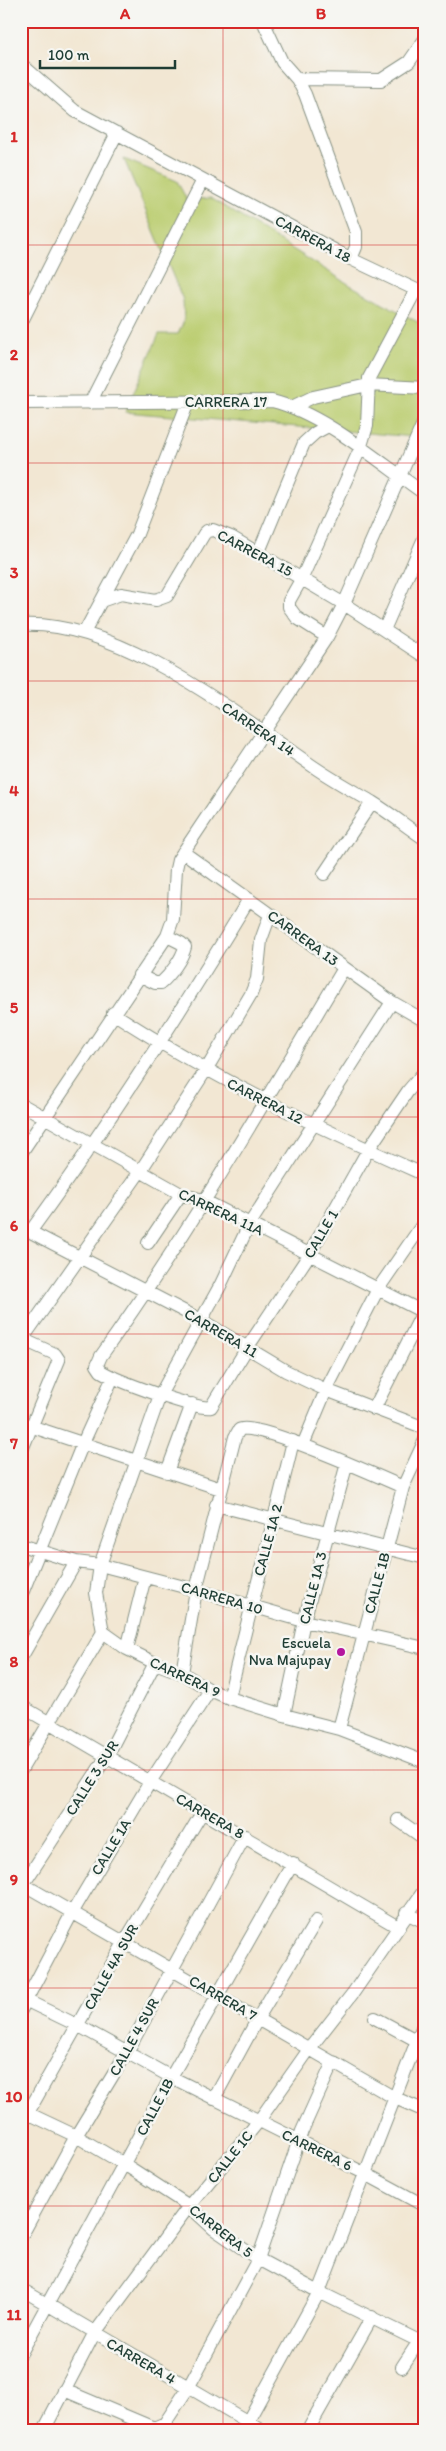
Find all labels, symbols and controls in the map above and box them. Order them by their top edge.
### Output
text: A [119,4,131,23]
text: B [316,4,327,23]
scale bar [40,38,175,70]
text: 100 m [48,46,90,64]
text: 1 [10,127,18,146]
street label: CARRERA 18 [272,211,354,267]
text: 2 [10,345,19,364]
street label: CARRERA 17 [185,393,268,411]
street label: CARRERA 15 [214,526,296,580]
text: 3 [10,563,19,582]
street label: CARRERA 14 [218,698,298,760]
text: 4 [9,781,19,800]
street label: CARRERA 13 [264,906,342,970]
text: 5 [10,998,19,1017]
street label: CARRERA 12 [224,1074,306,1128]
street label: CARRERA 11A [176,1184,267,1240]
street label: CALLE 1 [300,1206,342,1262]
text: 6 [10,1216,19,1235]
street label: CARRERA 11 [181,1305,261,1361]
text: 7 [9,1434,18,1453]
street label: CALLE 1A 2 [250,1502,286,1578]
street label: CALLE 1A 3 [295,1550,331,1626]
street label: CALLE 1B [360,1550,394,1616]
street label: CARRERA 10 [179,1578,265,1618]
place label: Escuela Nva Majupay [249,1634,331,1669]
marker: Escuela Nva Majupay [335,1646,347,1658]
text: 8 [10,1652,19,1671]
street label: CARRERA 9 [147,1653,223,1701]
street label: CALLE 3 SUR [62,1736,123,1819]
street label: CARRERA 8 [172,1789,248,1843]
street label: CALLE 1A [87,1815,135,1879]
text: 9 [10,1870,18,1889]
street label: CALLE 4A SUR [80,1920,142,2013]
street label: CARRERA 7 [186,1971,261,2025]
street label: CALLE 4 SUR [105,1994,163,2079]
street label: CALLE 1B [132,2075,178,2139]
text: 10 [5,2087,23,2106]
street label: CARRERA 6 [279,2125,355,2175]
street label: CALLE 1C [203,2127,257,2187]
street label: CARRERA 5 [185,2200,257,2262]
text: 11 [7,2305,22,2324]
street label: CARRERA 4 [103,2334,179,2388]

